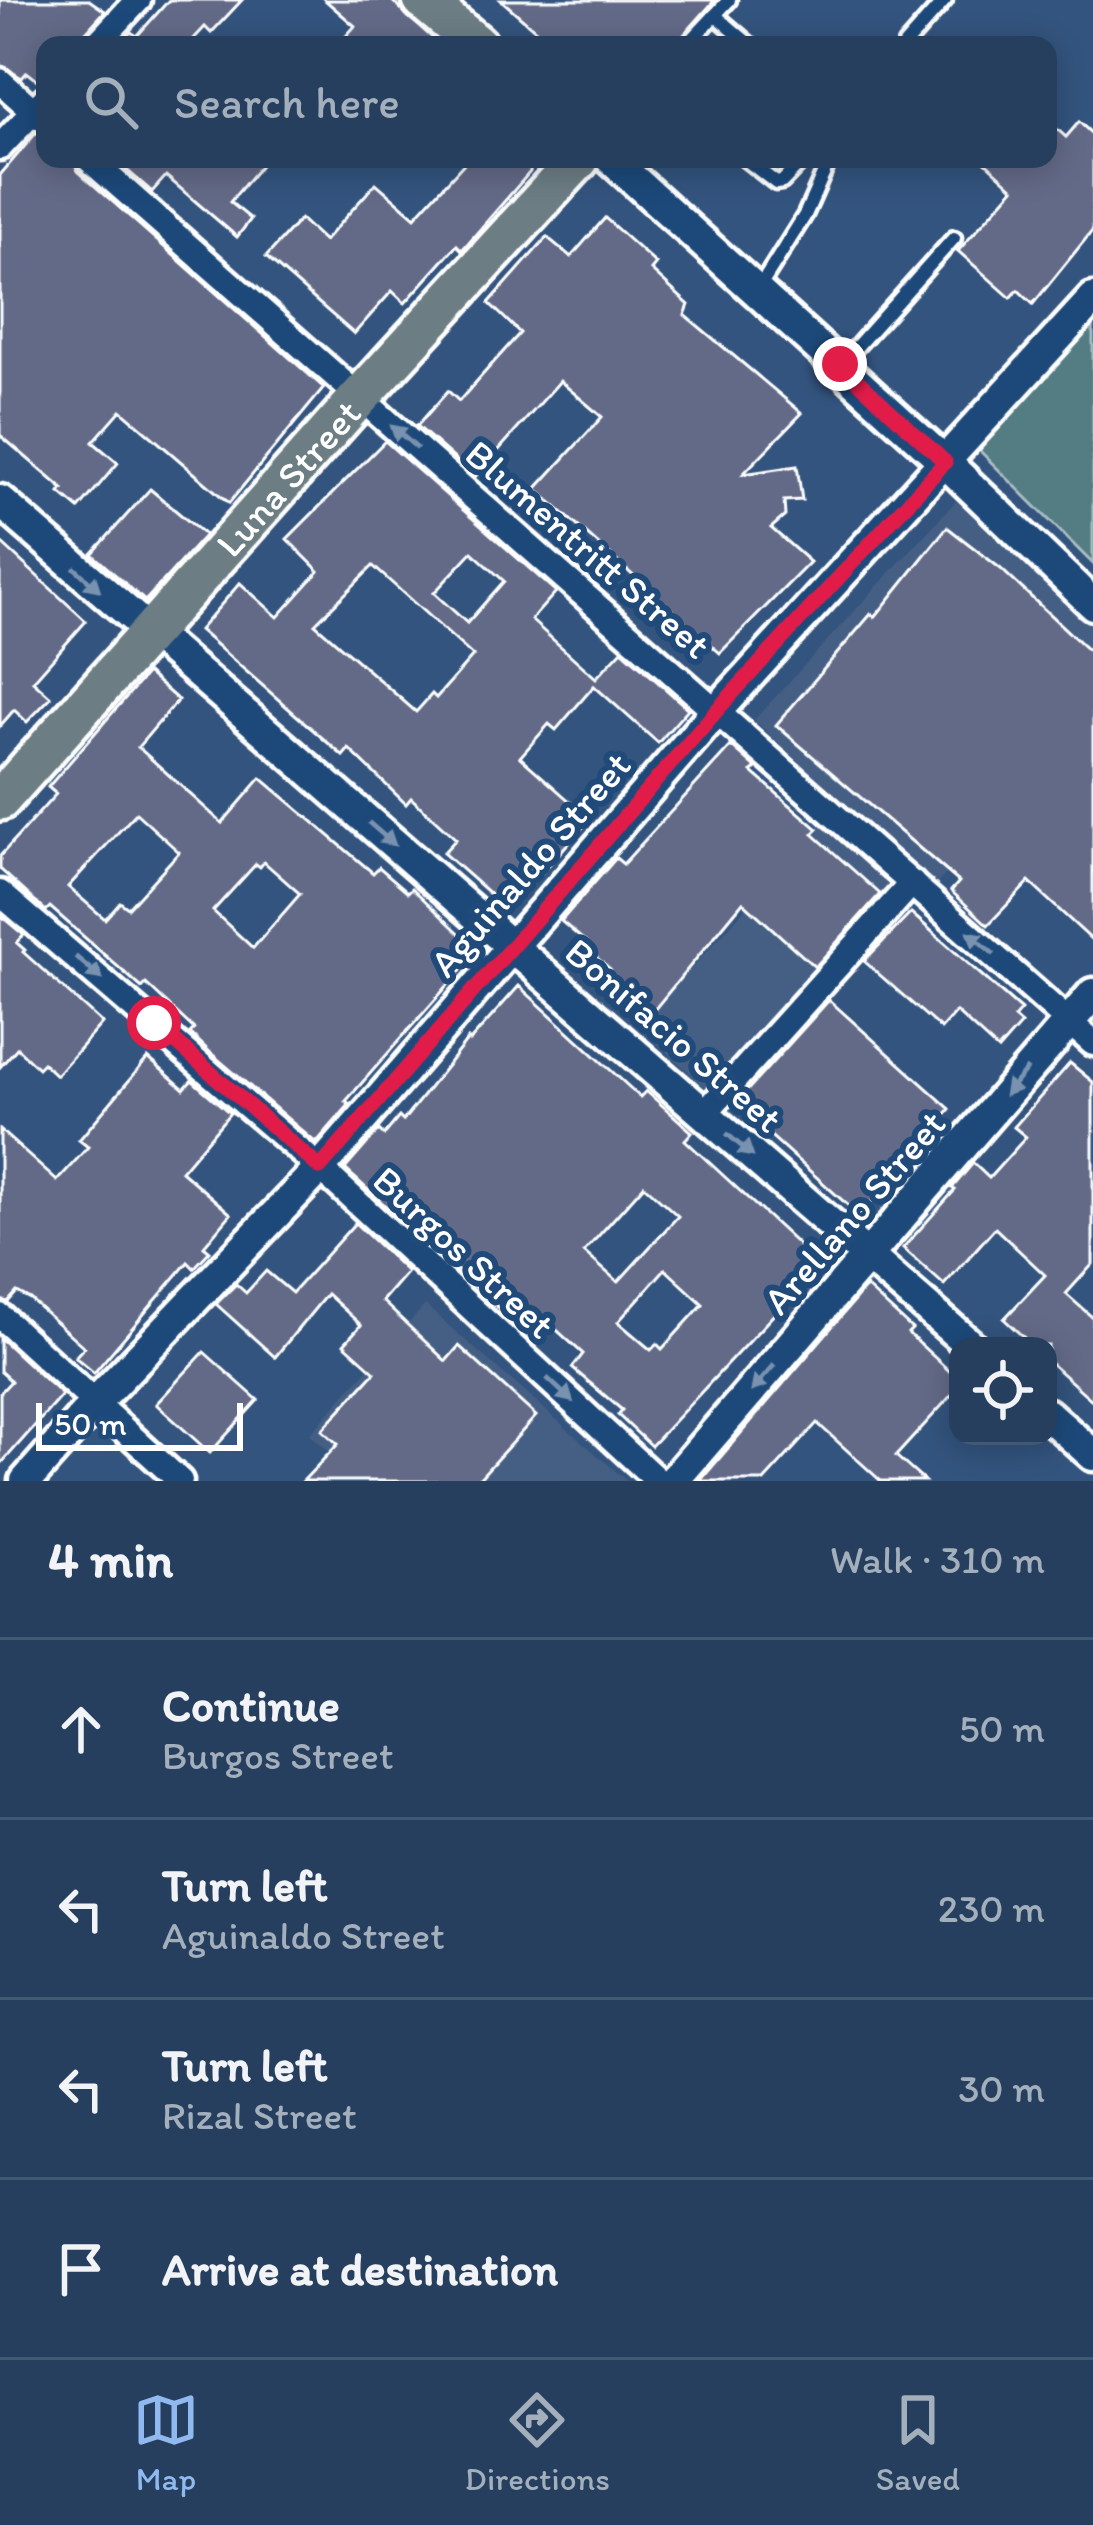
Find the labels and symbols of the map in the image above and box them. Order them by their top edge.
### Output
route end [813,337,867,391]
street label: Luna Street [205,389,370,566]
one-way arrow [389,424,419,451]
street label: Blumentritt Street [456,430,720,668]
one-way arrow [73,565,102,592]
street label: Aguinaldo Street [419,742,641,986]
one-way arrow [367,820,397,847]
street label: Bonifacio Street [556,928,792,1142]
one-way arrow [966,931,996,957]
one-way arrow [74,955,104,981]
route start [127,996,181,1050]
one-way arrow [1004,1067,1030,1097]
street label: Arellano Street [753,1100,955,1324]
one-way arrow [725,1131,755,1158]
street label: Burgos Street [363,1156,565,1348]
one-way arrow [750,1363,776,1393]
one-way arrow [545,1376,574,1404]
scale bar [36,1397,243,1450]

